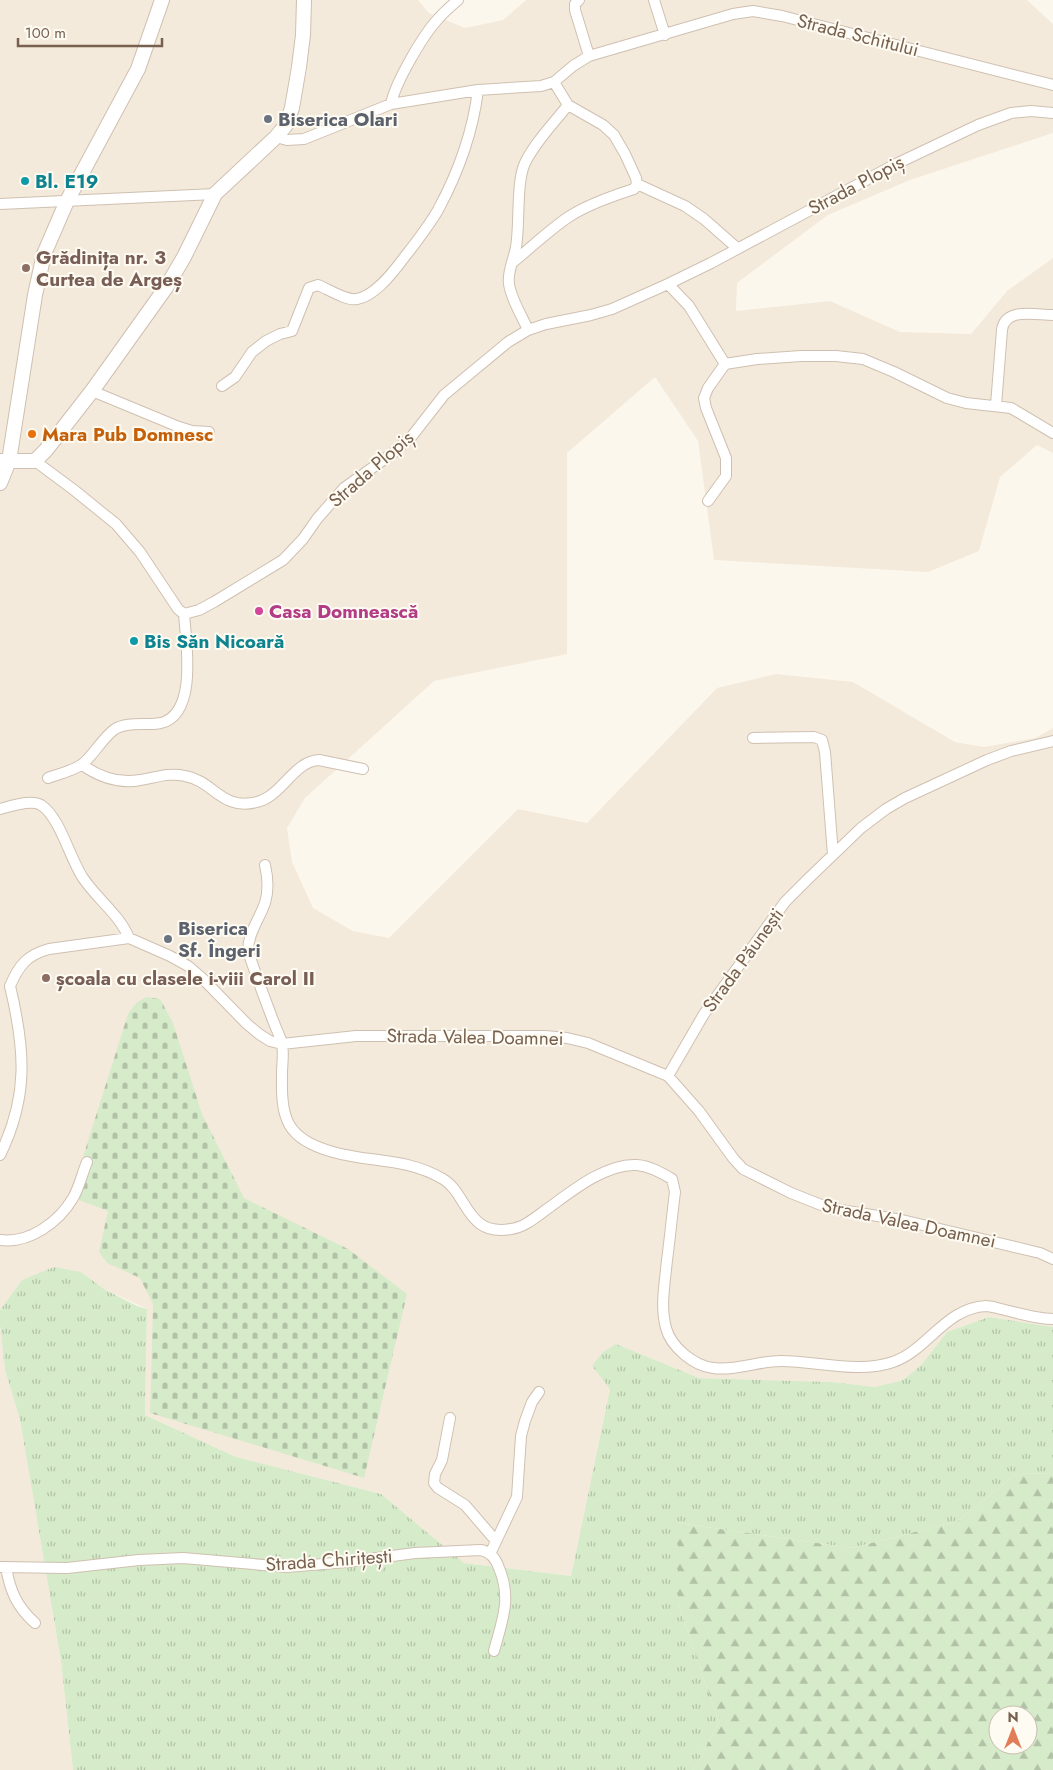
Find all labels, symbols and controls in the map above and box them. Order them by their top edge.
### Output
street label: Strada Schitului [794,7,922,63]
scale bar [18,15,161,47]
text: 100 m [25,22,66,44]
place label: Biserica Olari [278,106,398,133]
marker: Biserica Olari [262,113,274,125]
street label: Strada Plopiș [803,148,909,222]
place label: Bl. E19 [35,168,98,195]
marker: Bl. E19 [19,175,31,187]
place label: Grădinița nr. 3 Curtea de Argeș [36,244,182,293]
marker: Grădinița nr. 3 Curtea de Argeș [20,262,32,274]
place label: Mara Pub Domnesc [42,421,213,448]
street label: Strada Plopiș [323,424,420,514]
marker: Mara Pub Domnesc [26,428,38,440]
place label: Casa Domnească [269,598,418,625]
marker: Casa Domnească [253,605,265,617]
place label: Bis Săn Nicoară [144,628,284,655]
marker: Bis Săn Nicoară [128,635,140,647]
street label: Strada Păunești [696,902,790,1018]
place label: Biserica Sf. Îngeri [178,915,261,964]
marker: Biserica Sf. Îngeri [162,933,174,945]
place label: școala cu clasele i-viii Carol II [56,965,315,992]
marker: școala cu clasele i-viii Carol II [40,972,52,984]
street label: Strada Valea Doamnei [386,1022,564,1052]
street label: Strada Valea Doamnei [820,1191,998,1255]
street label: Strada Chirițești [265,1542,393,1578]
north arrow [988,1705,1038,1755]
text: N [1007,1707,1019,1727]

